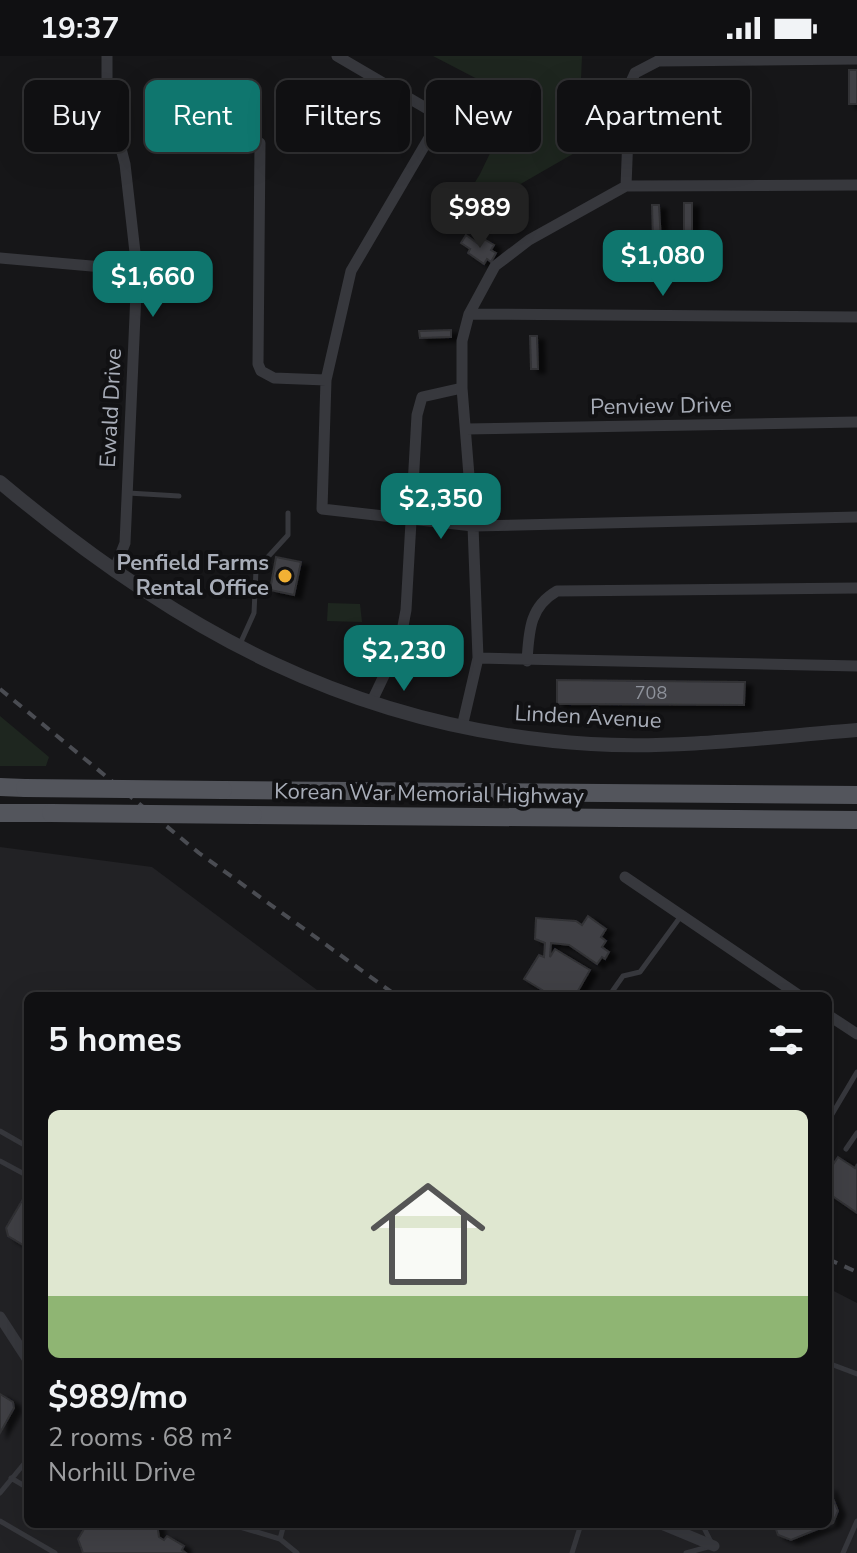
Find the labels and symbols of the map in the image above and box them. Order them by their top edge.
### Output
pin: $989 [433,182,527,250]
pin: $1,080 [598,230,728,298]
pin: $1,660 [88,251,218,319]
street label: Ewald Drive [93,347,129,469]
street label: Penview Drive [590,390,732,422]
pin: $2,350 [376,473,506,541]
place label: Penfield Farms Rental Office [116,548,269,603]
marker: Penfield Farms Rental Office [276,567,294,585]
pin: $2,230 [339,625,469,693]
house number: 708 [635,681,667,705]
street label: Linden Avenue [514,698,662,736]
street label: Korean War Memorial Highway [274,776,585,812]

